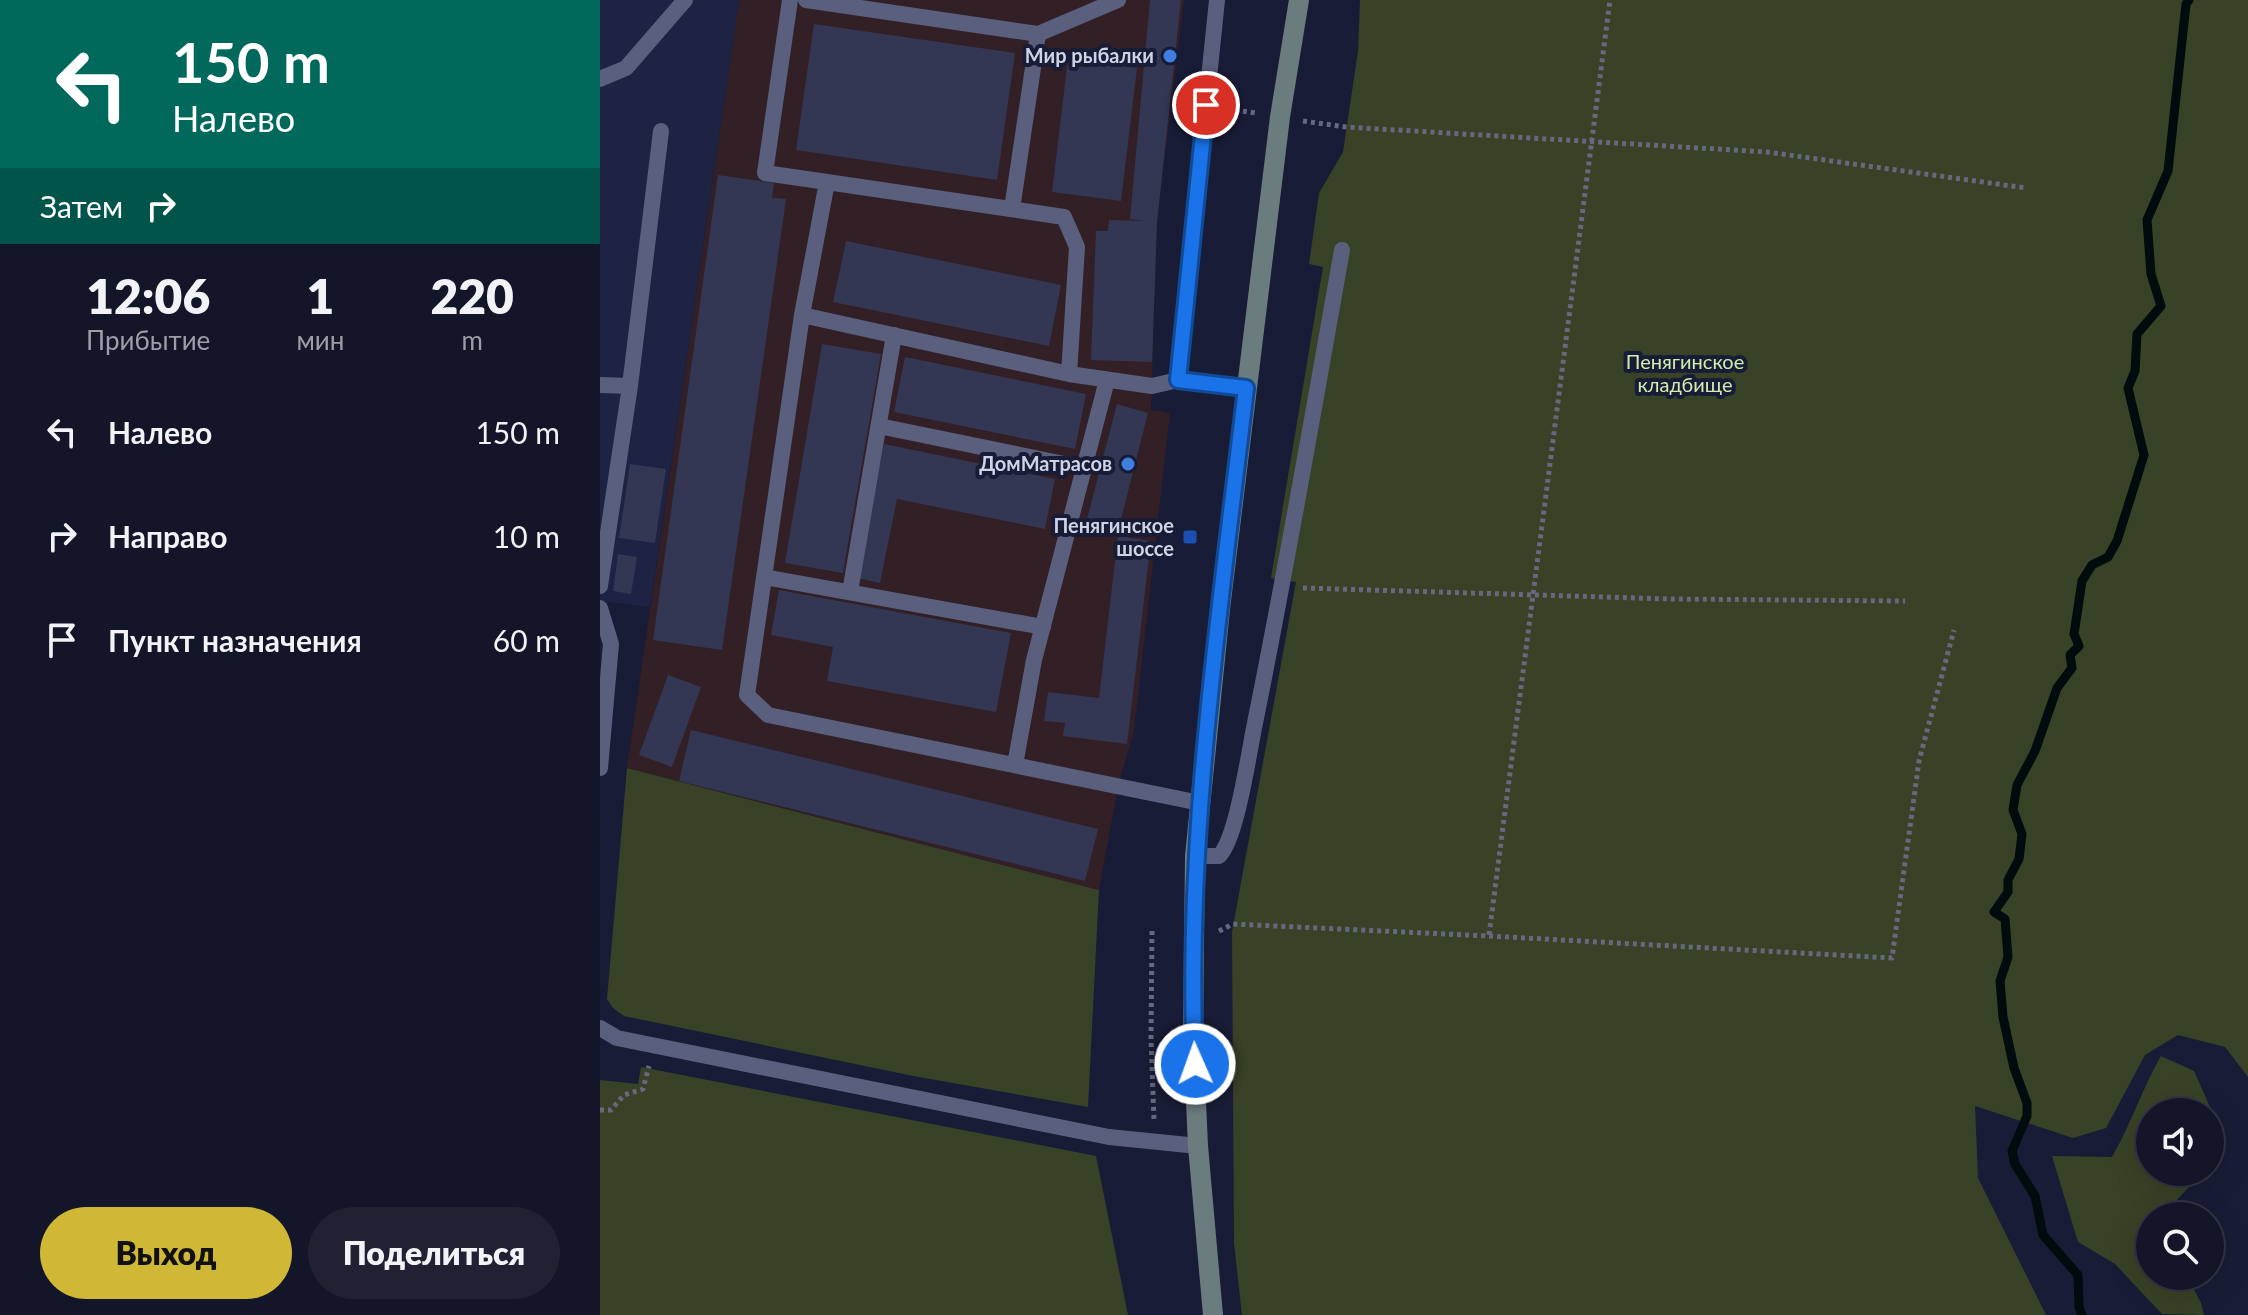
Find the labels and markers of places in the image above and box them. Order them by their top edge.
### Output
place label: Мир рыбалки [1025,43,1154,67]
marker: Мир рыбалки [1161,47,1179,65]
pin [1172,71,1240,139]
place label: ДомМатрасов [979,451,1112,475]
marker: ДомМатрасов [1119,455,1137,473]
place label: Пенягинское шоссе [1053,513,1174,560]
marker: Пенягинское шоссе [1181,528,1199,546]

